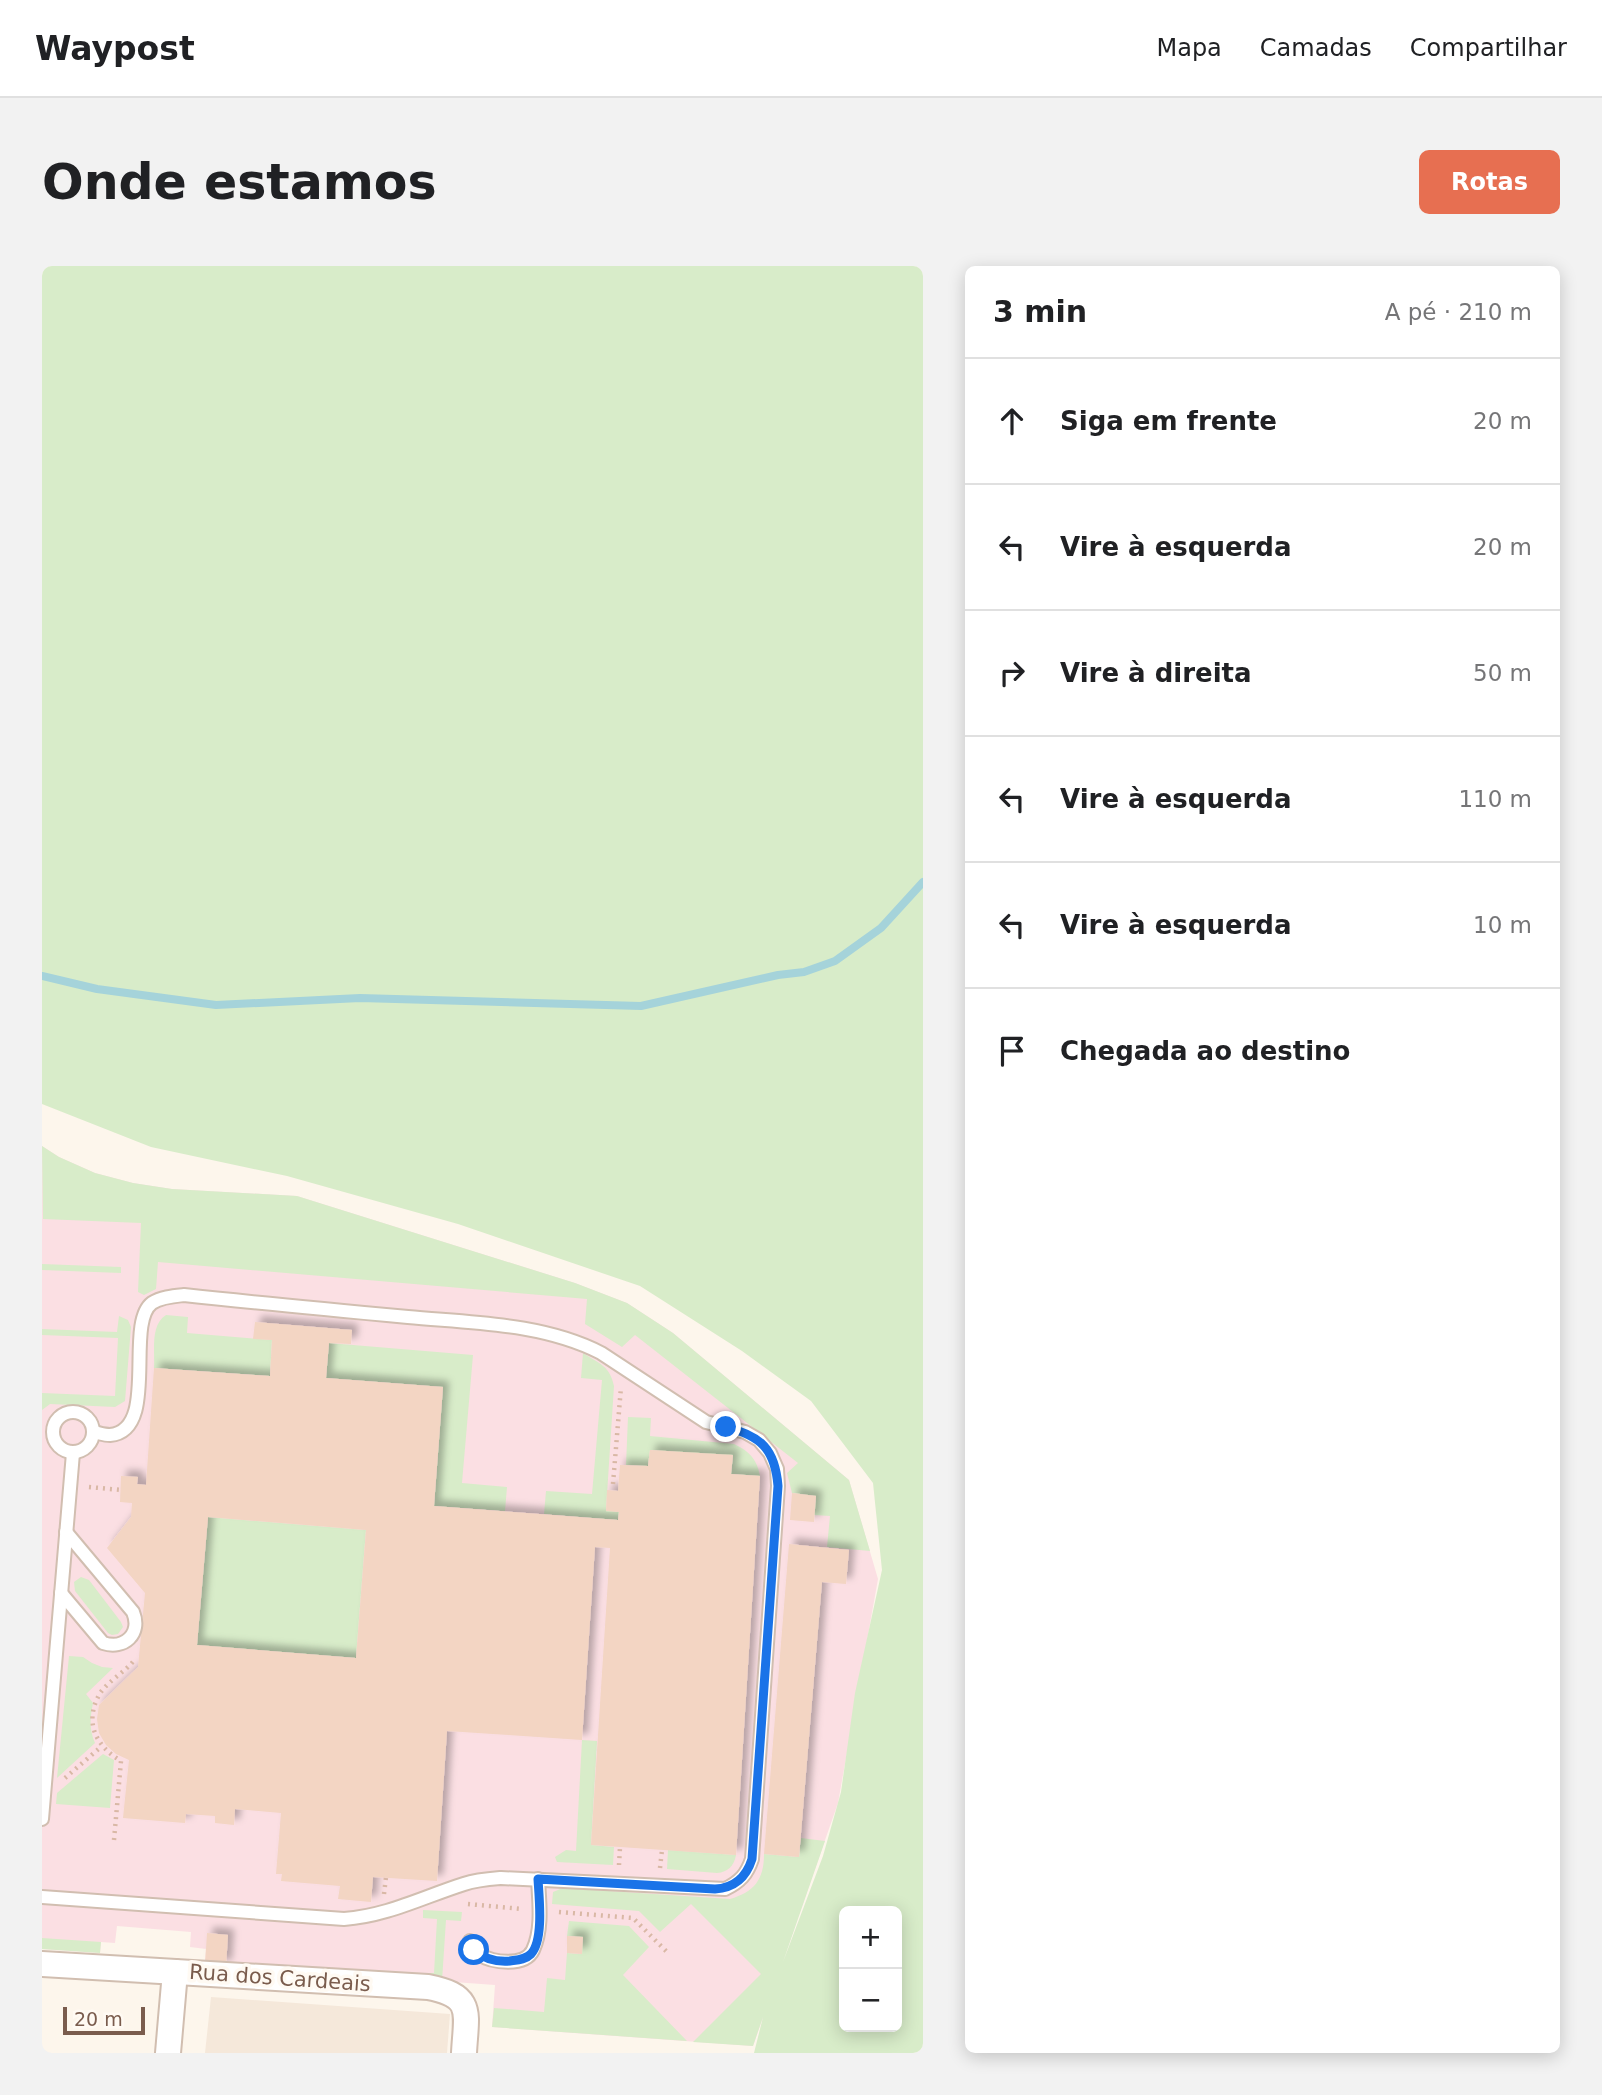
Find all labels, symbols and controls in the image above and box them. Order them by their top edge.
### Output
text: Waypost [35,29,195,68]
text: Mapa [1156,34,1222,62]
text: Camadas [1260,34,1372,62]
text: Compartilhar [1410,34,1567,62]
button: Rotas [1419,150,1560,214]
text: Onde estamos [42,154,437,211]
text: 3 min [993,294,1087,329]
text: A pé · 210 m [1385,299,1532,325]
icon: ahead [993,402,1031,440]
text: Siga em frente [1060,406,1277,436]
text: 20 m [1473,408,1532,434]
icon: left [993,528,1031,566]
text: Vire à esquerda [1060,532,1292,562]
text: 20 m [1473,534,1532,560]
icon: right [993,654,1031,692]
text: Vire à direita [1060,658,1252,688]
text: 50 m [1473,660,1532,686]
icon: left [993,780,1031,818]
text: Vire à esquerda [1060,784,1292,814]
text: 110 m [1458,786,1532,812]
icon: left [993,906,1031,944]
text: Vire à esquerda [1060,910,1292,940]
text: 10 m [1473,912,1532,938]
icon: arrive [993,1032,1031,1070]
text: Chegada ao destino [1060,1036,1350,1066]
route end [710,1411,741,1442]
map controls [839,1906,902,2032]
button: + [839,1906,902,1969]
route start [458,1934,489,1965]
street label: Rua dos Cardeais [188,1960,372,1996]
button: − [839,1969,902,2032]
scale bar [63,2004,145,2036]
text: 20 m [74,2008,123,2030]

